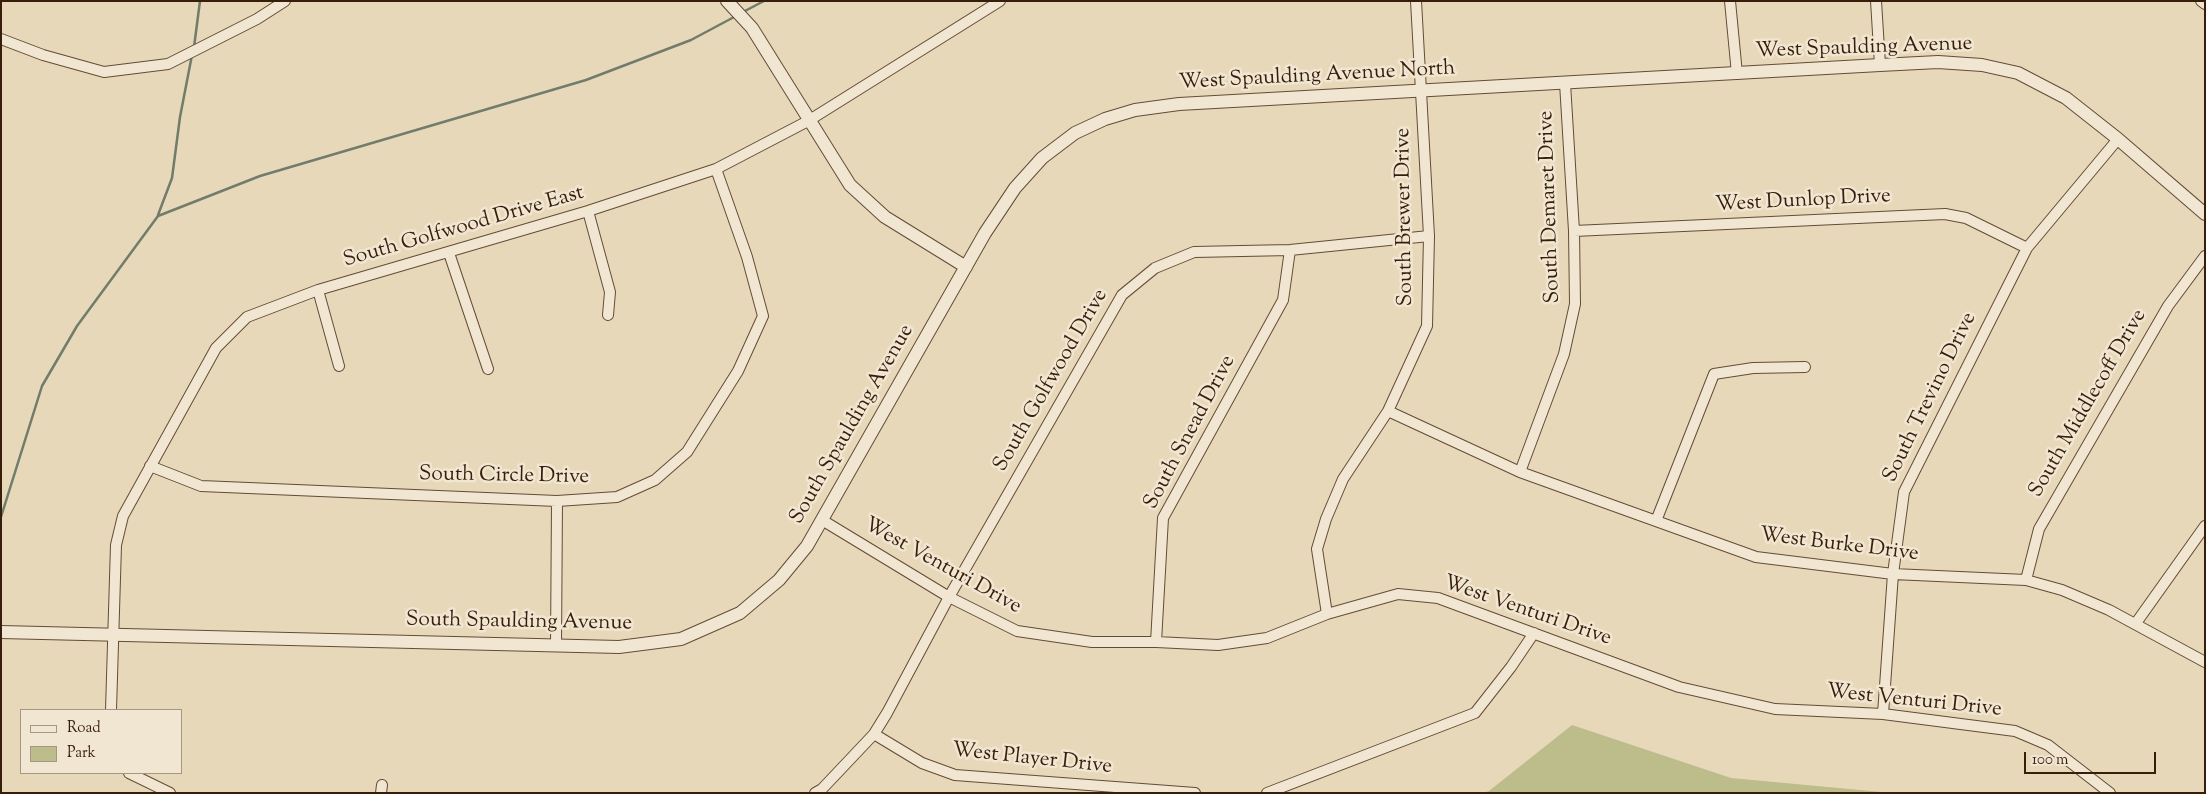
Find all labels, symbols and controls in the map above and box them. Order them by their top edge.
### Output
street label: West Spaulding Avenue [1755,33,1973,65]
street label: West Spaulding Avenue North [1178,57,1456,97]
street label: South Demaret Drive [1535,110,1567,304]
street label: South Brewer Drive [1392,128,1420,306]
street label: South Golfwood Drive East [341,182,587,274]
street label: West Dunlop Drive [1715,185,1891,219]
street label: South Golfwood Drive [989,285,1115,477]
street label: South Middlecoff Drive [2025,306,2153,502]
street label: South Trevino Drive [1879,309,1983,487]
street label: South Spaulding Avenue [786,321,920,529]
street label: South Snead Drive [1140,352,1242,514]
street label: South Circle Drive [419,463,589,491]
street label: West Venturi Drive [859,513,1025,621]
street label: West Burke Drive [1758,524,1920,568]
street label: West Venturi Drive [1440,571,1614,653]
street label: South Spaulding Avenue [406,608,632,638]
street label: West Venturi Drive [1825,680,2003,724]
legend [20,709,182,774]
text: Road [67,718,101,739]
street label: West Player Drive [951,739,1113,781]
scale bar [2026,742,2158,774]
text: Park [67,743,96,764]
text: 100 m [2032,750,2068,771]

